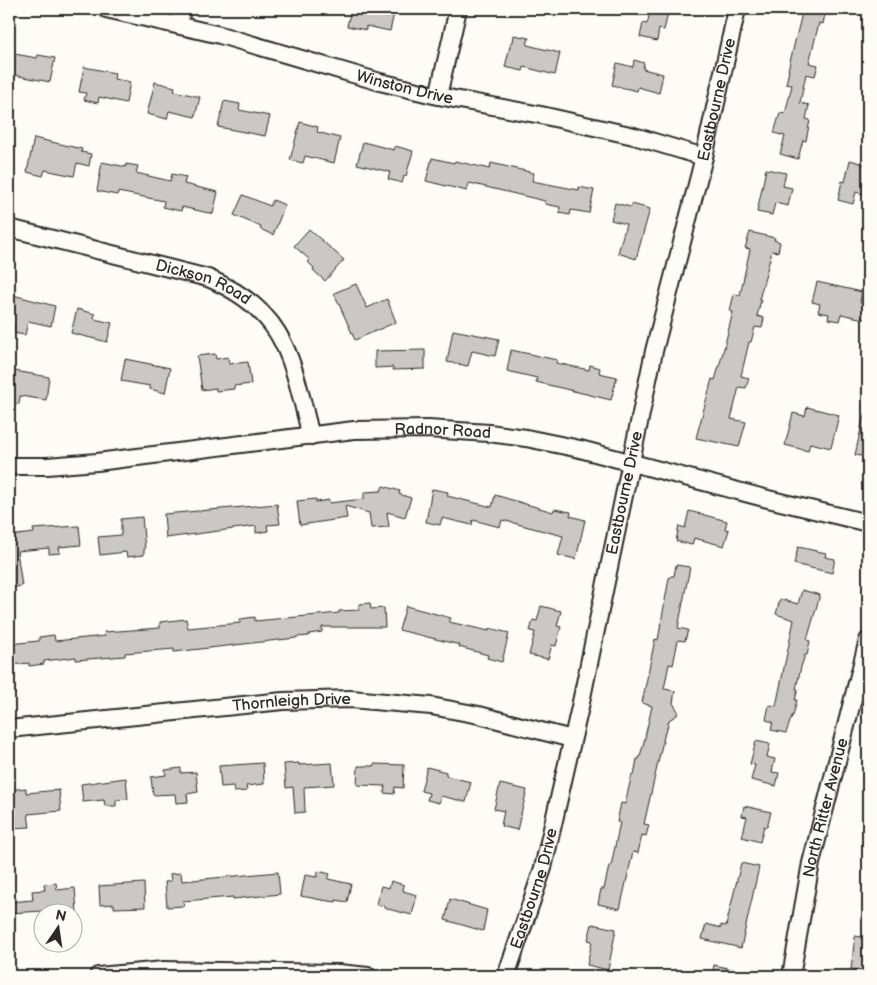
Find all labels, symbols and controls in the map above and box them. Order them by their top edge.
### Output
street label: Eastbourne Drive [694,36,740,163]
street label: Winston Drive [354,66,455,108]
street label: Dickson Road [154,256,255,309]
street label: Radnor Road [394,419,492,443]
street label: Eastbourne Drive [602,429,647,556]
street label: Thornleigh Drive [231,689,352,716]
street label: North Ritter Avenue [799,735,852,879]
street label: Eastbourne Drive [506,826,561,951]
north arrow [32,902,82,952]
text: N [54,906,68,925]

